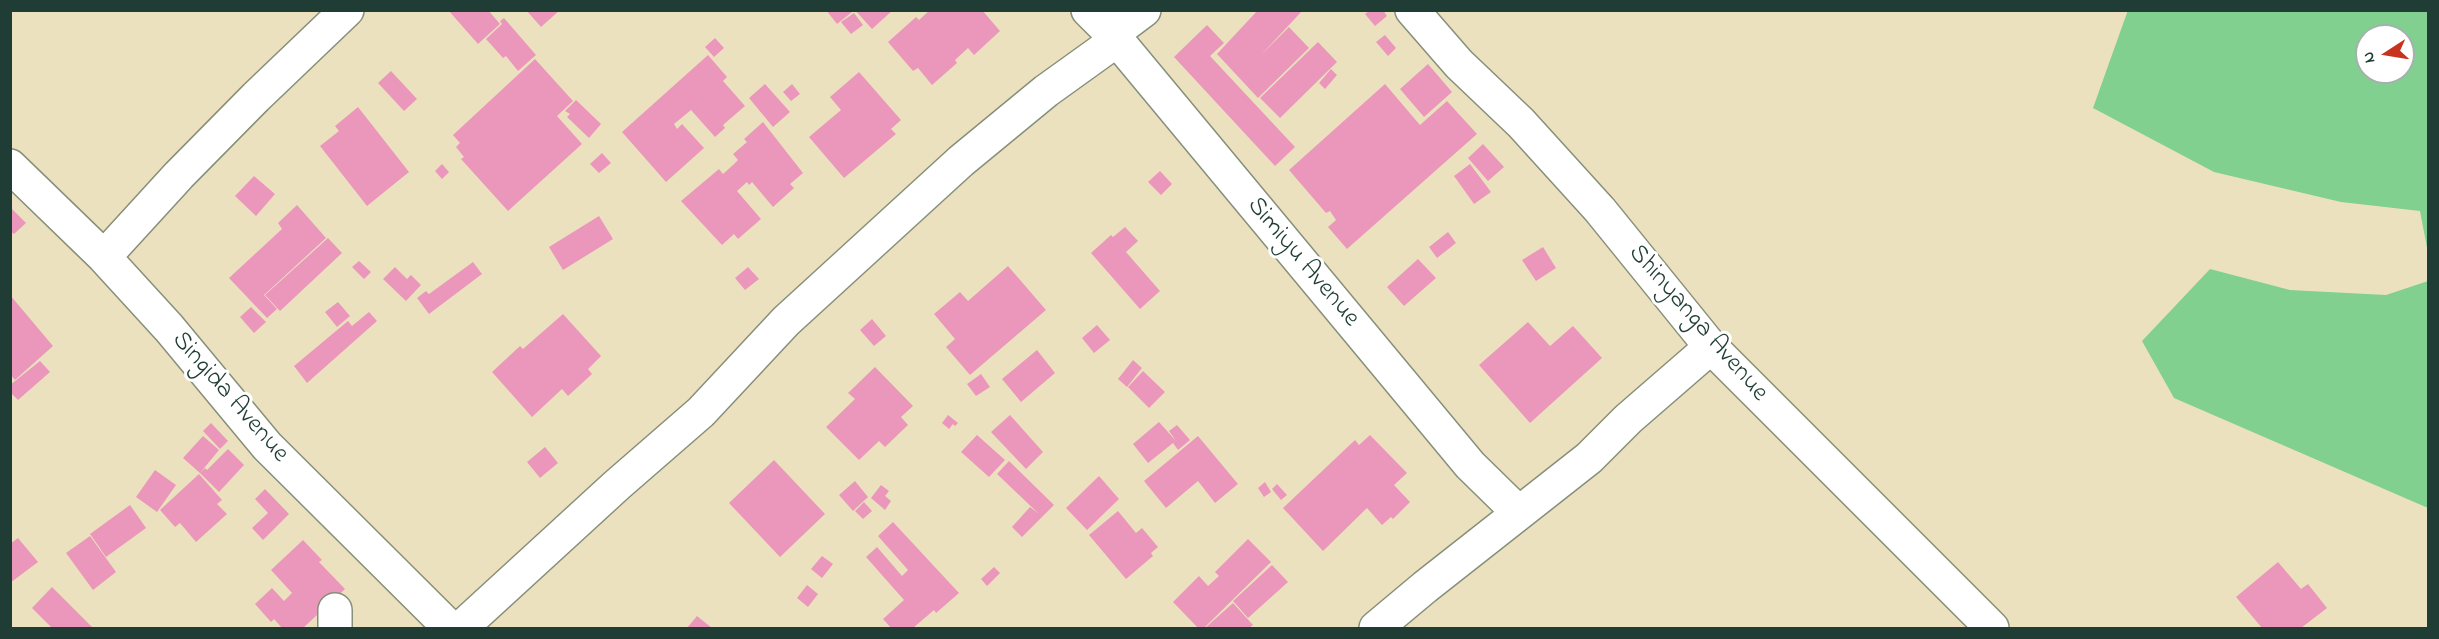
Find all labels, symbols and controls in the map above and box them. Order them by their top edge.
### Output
north arrow [2355,24,2415,84]
text: N [2356,50,2382,65]
street label: Simiyu Avenue [1239,192,1365,334]
street label: Shinyanga Avenue [1620,239,1774,409]
street label: Singida Avenue [164,326,294,470]

